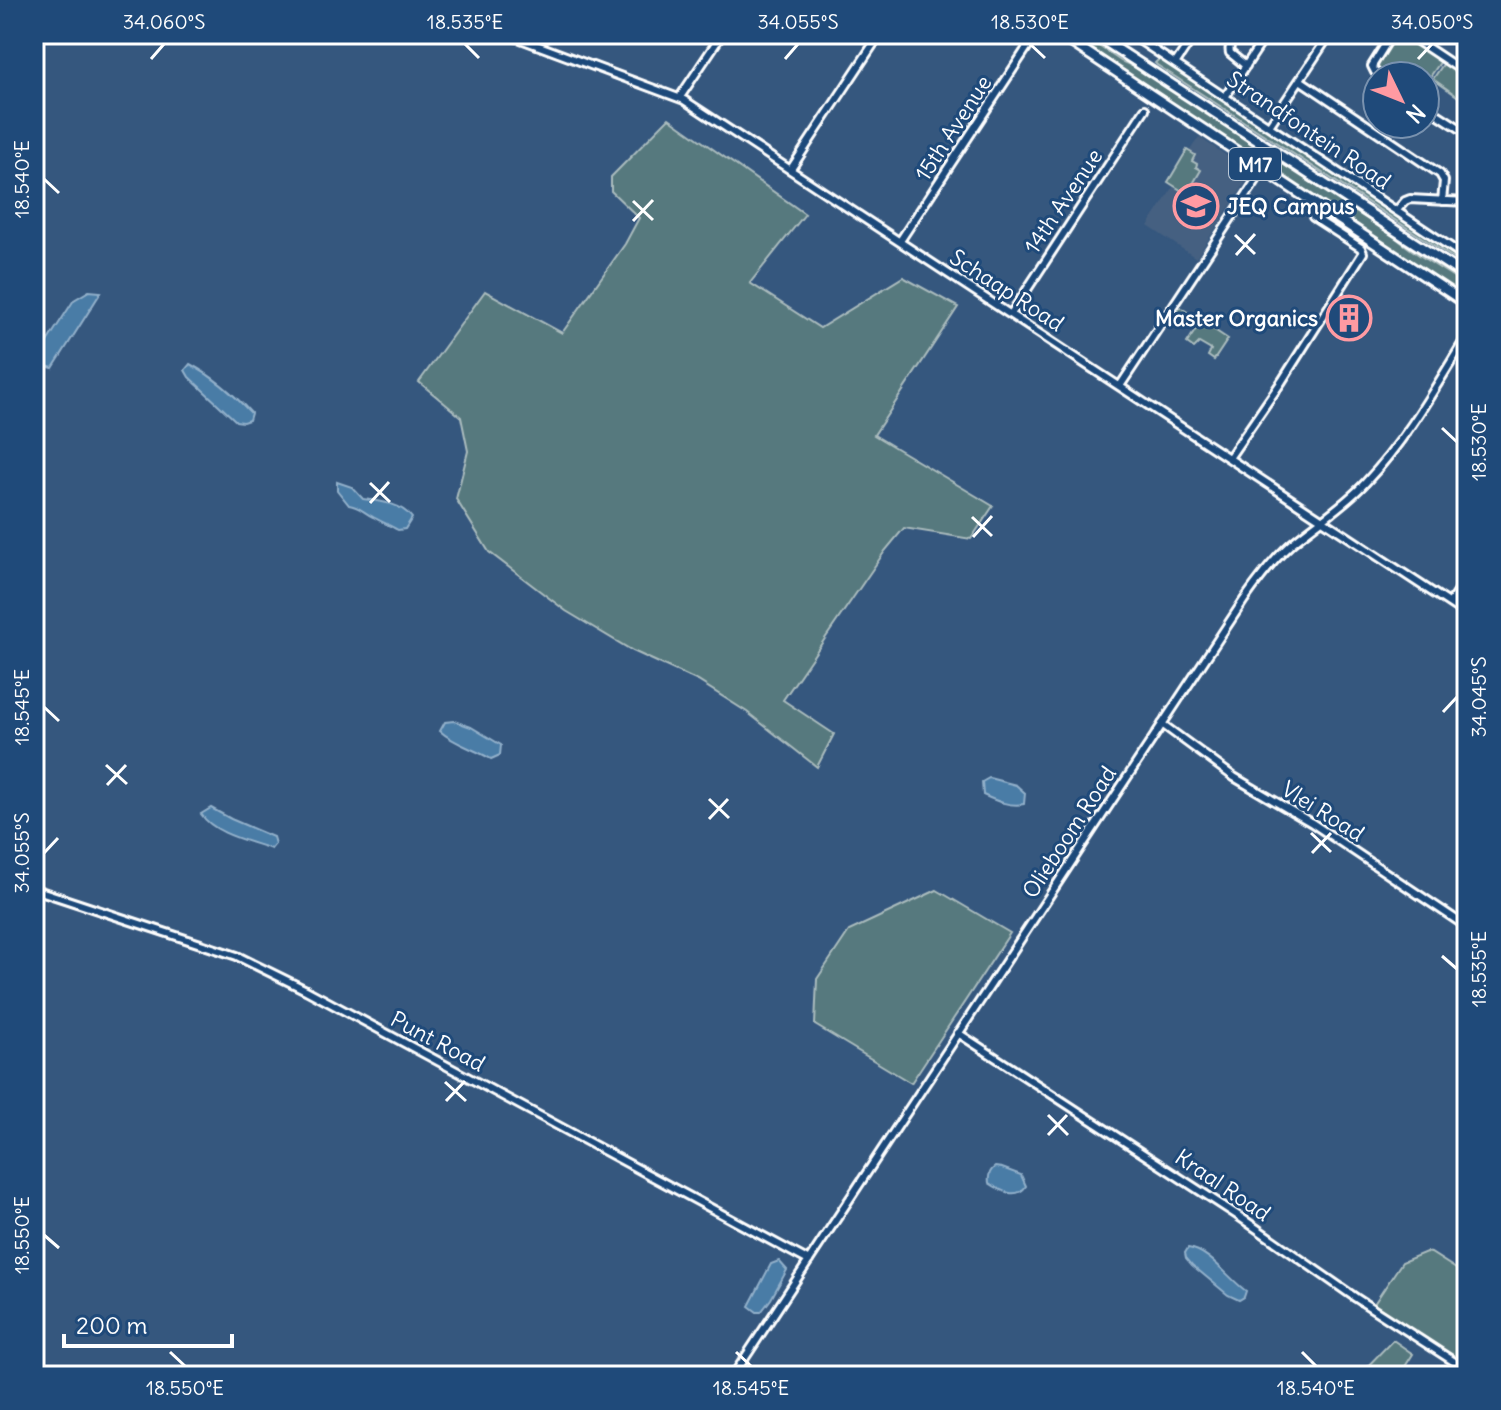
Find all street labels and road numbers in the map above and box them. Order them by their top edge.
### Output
street label: Strandfontein Road [1222,65,1396,195]
street label: 15th Avenue [908,70,998,186]
street label: 14th Avenue [1018,143,1108,259]
road number: M17 [1229,148,1281,180]
street label: Schaap Road [945,243,1069,337]
street label: Olieboom Road [1016,761,1122,903]
street label: Vlei Road [1276,775,1370,847]
street label: Punt Road [386,1004,490,1078]
street label: Kraal Road [1170,1143,1276,1227]

